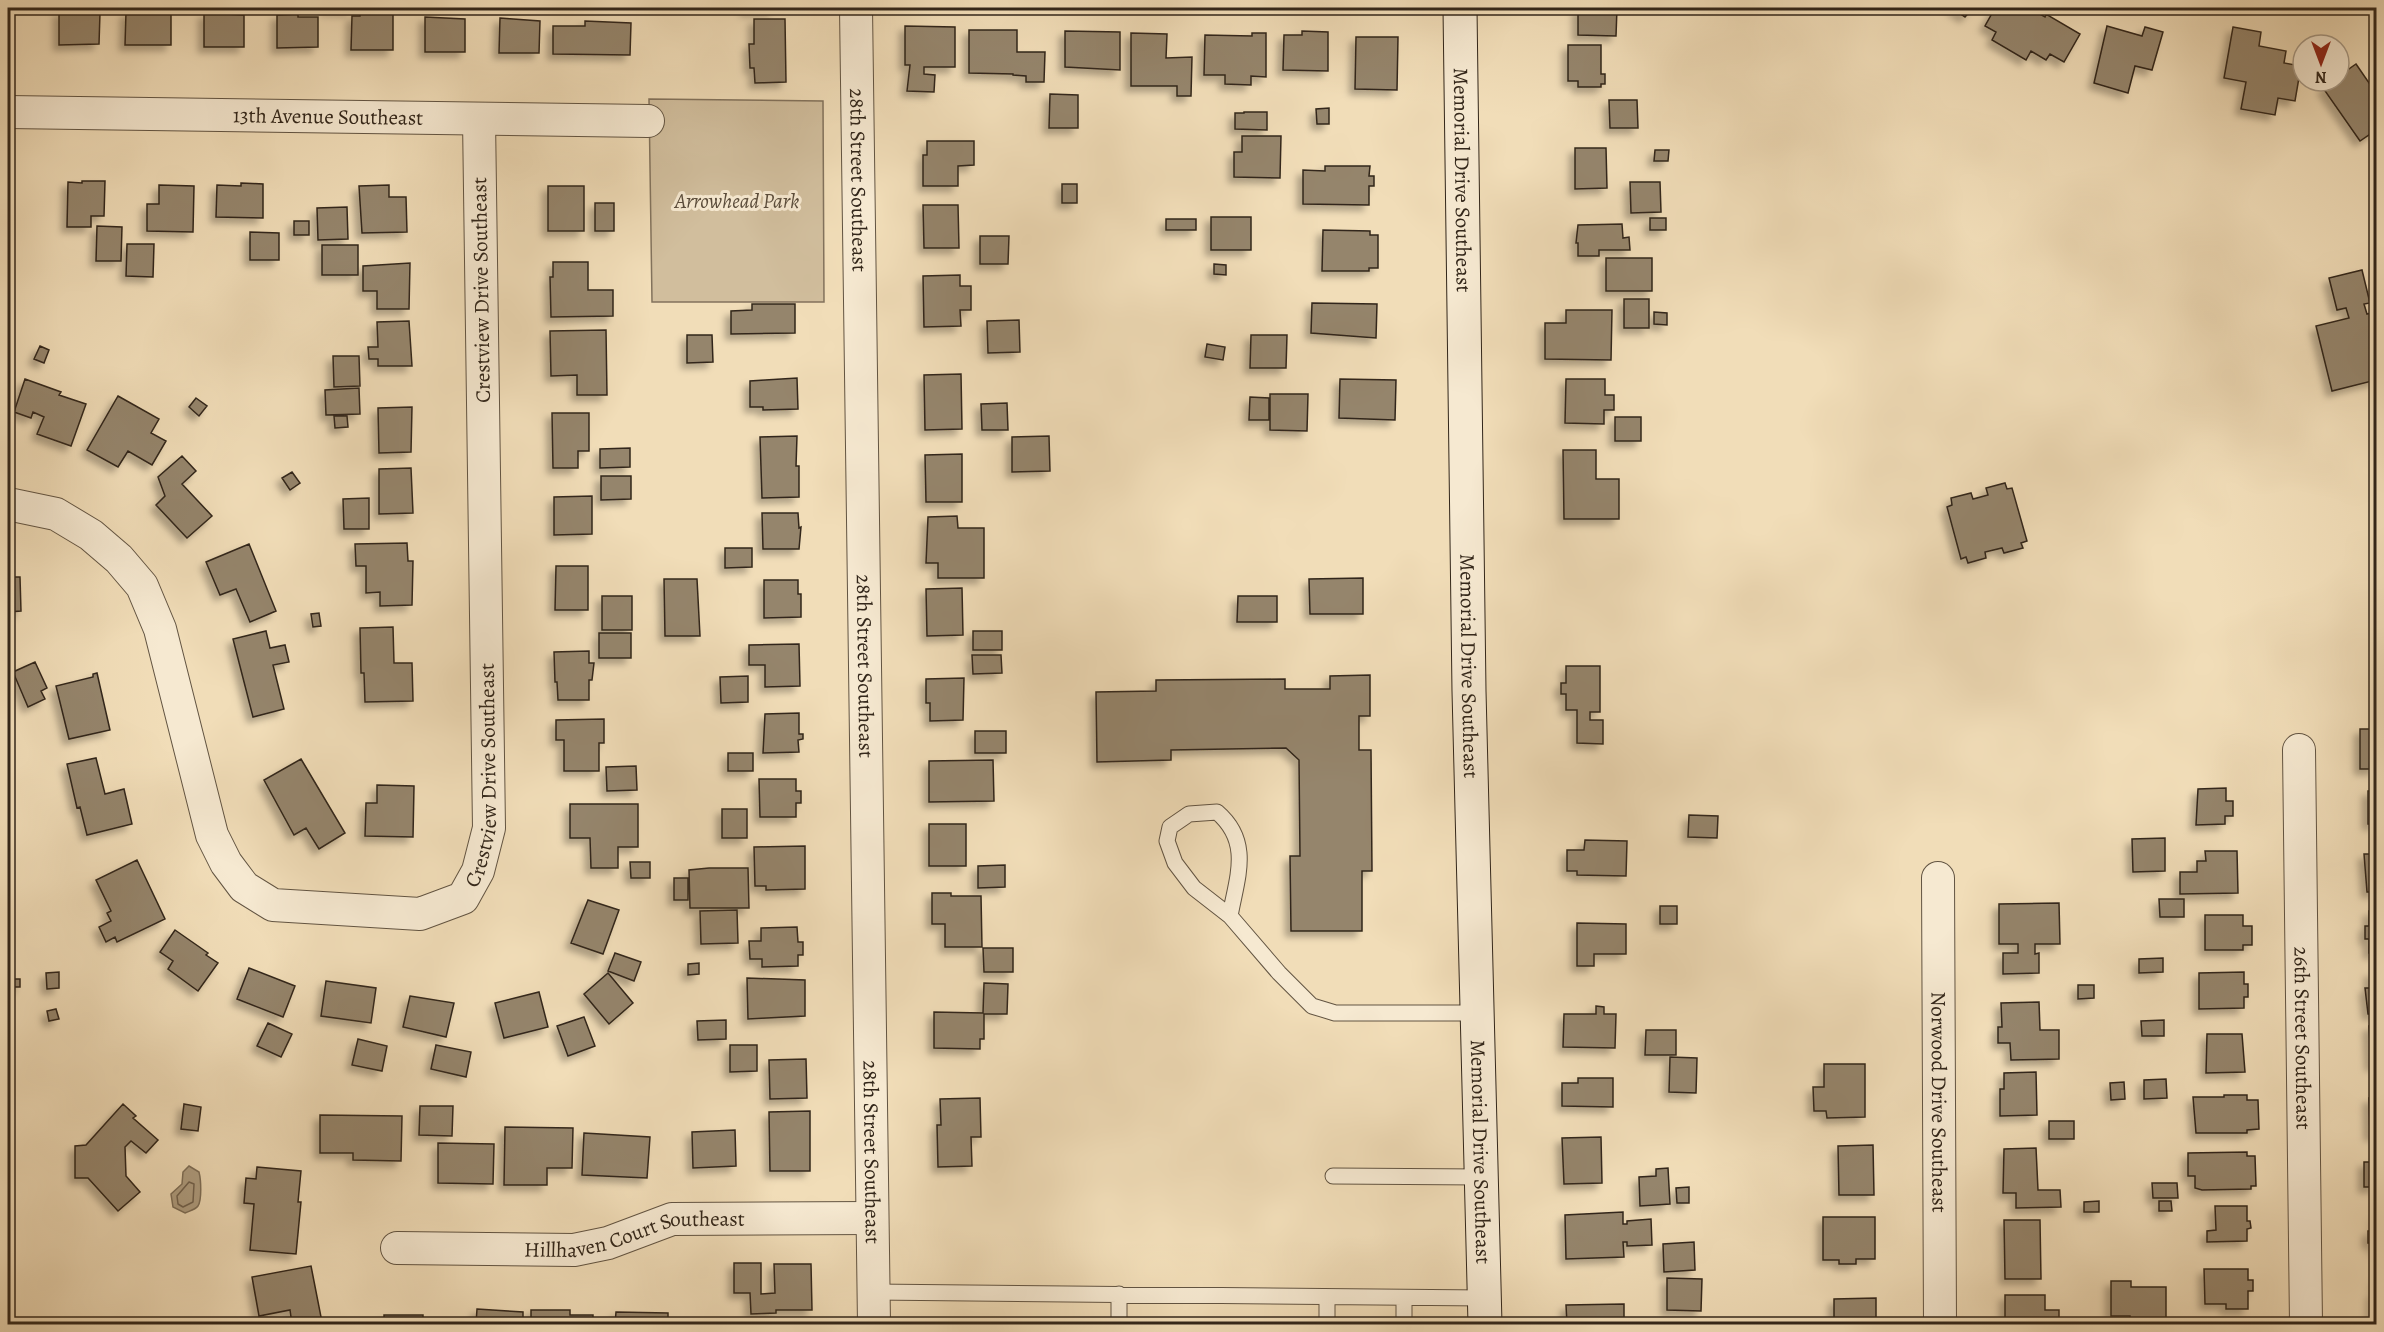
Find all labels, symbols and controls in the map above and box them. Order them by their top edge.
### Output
north arrow [2291,33,2351,93]
text: N [2315,66,2327,88]
street label: Memorial Drive Southeast [1447,68,1478,292]
street label: 28th Street Southeast [843,88,874,272]
street label: 13th Avenue Southeast [233,101,423,132]
street label: Crestview Drive Southeast [465,177,497,403]
park label: Arrowhead Park [674,187,799,215]
street label: Memorial Drive Southeast [1453,554,1485,779]
street label: 28th Street Southeast [850,574,880,758]
street label: Crestview Drive Southeast [458,663,503,892]
street label: 26th Street Southeast [2287,946,2318,1130]
street label: Norwood Drive Southeast [1925,991,1954,1213]
street label: Memorial Drive Southeast [1464,1039,1497,1264]
street label: 28th Street Southeast [856,1060,887,1244]
street label: Hillhaven Court Southeast [524,1205,745,1264]

